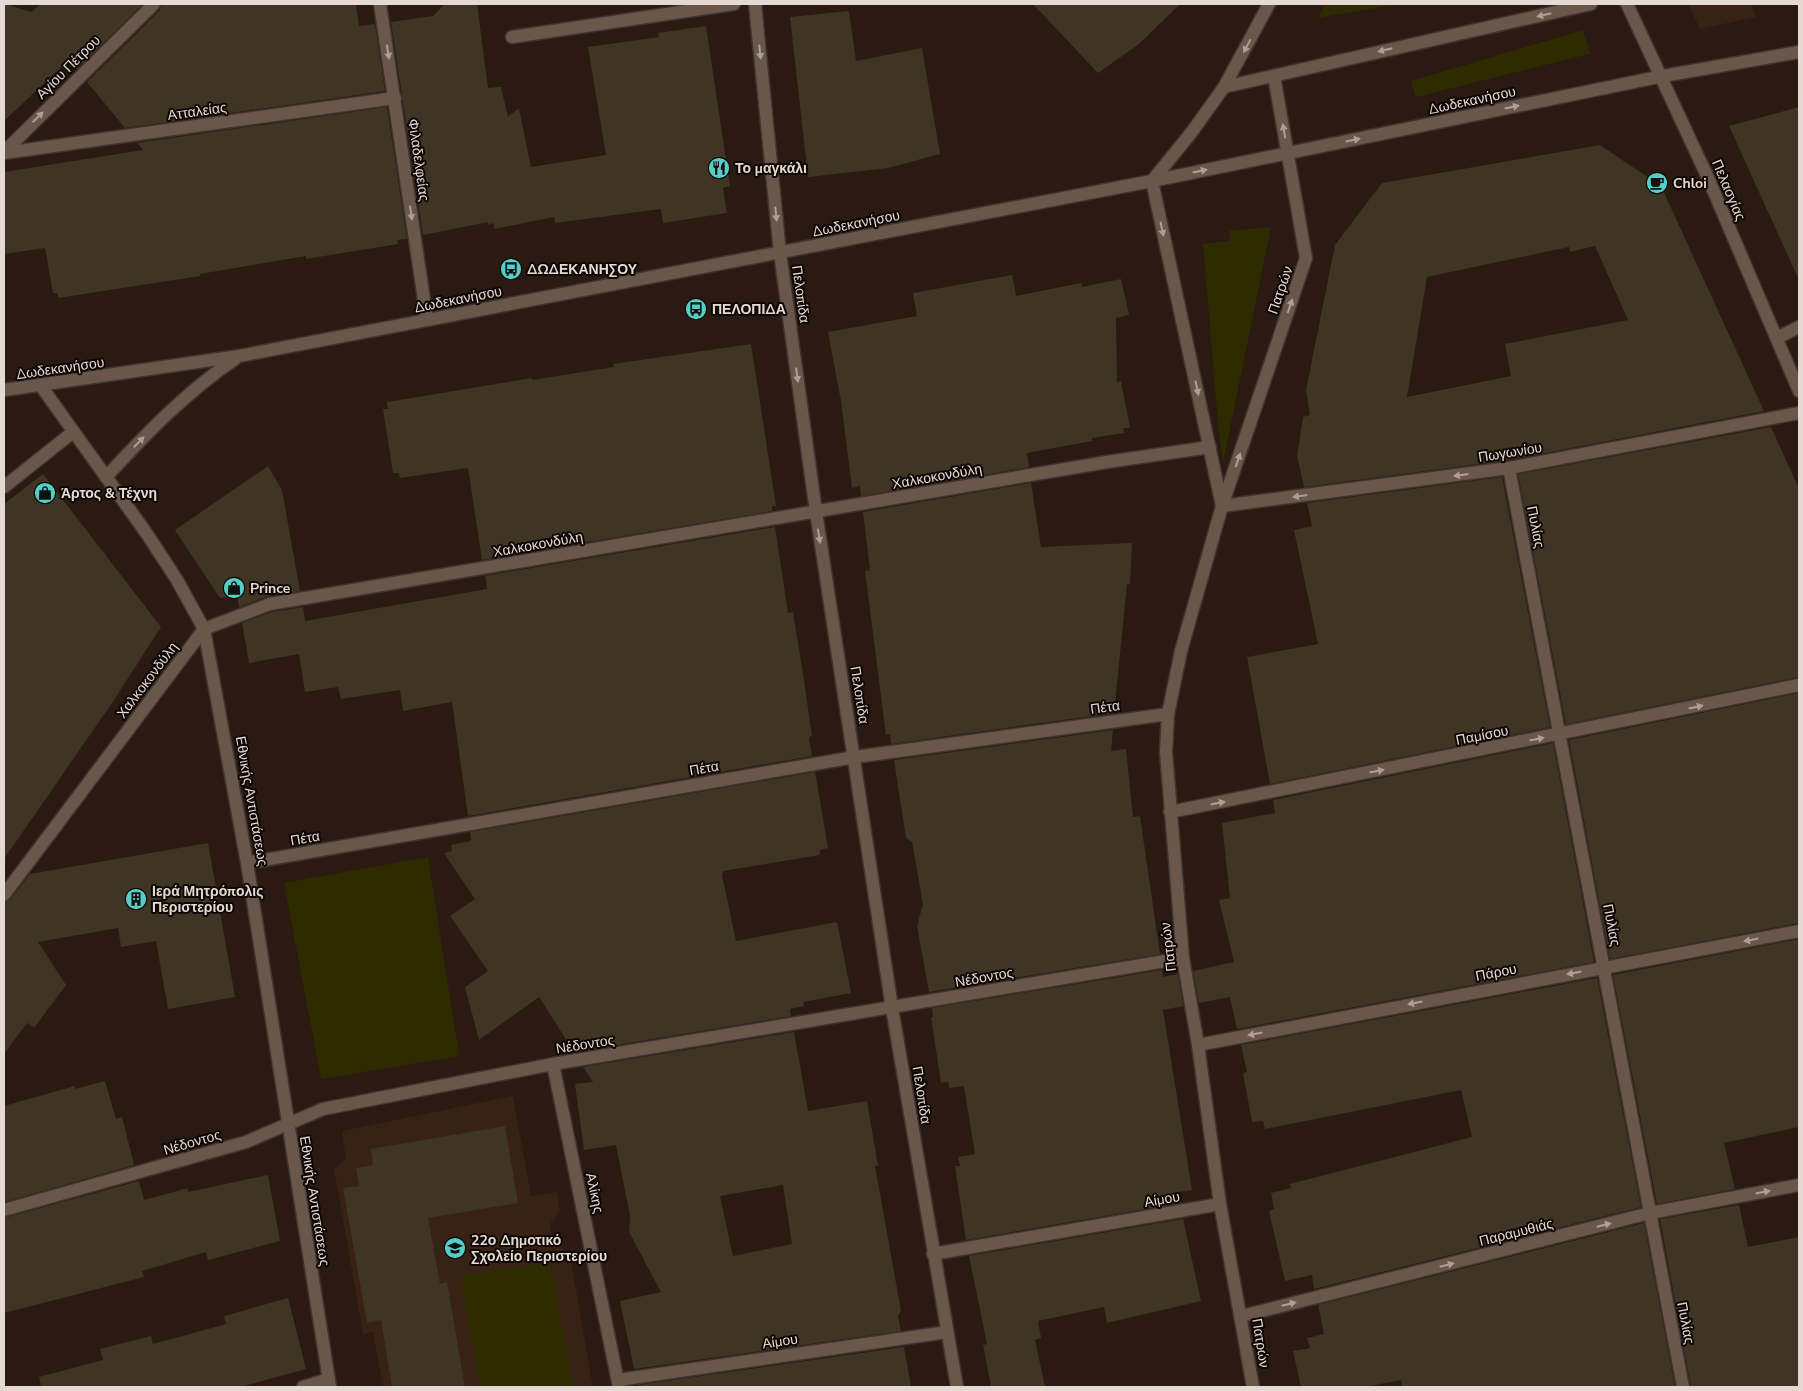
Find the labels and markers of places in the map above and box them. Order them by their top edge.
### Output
restaurant icon: Το μαγκάλι [707,156,731,180]
place label: Το μαγκάλι [735,159,807,178]
cafe icon: Chloi [1645,171,1669,195]
place label: Chloi [1673,174,1707,193]
bus stop icon: ΔΩΔΕΚΑΝΗΣΟΥ [499,257,523,281]
place label: ΔΩΔΕΚΑΝΗΣΟΥ [527,260,638,279]
bus stop icon: ΠΕΛΟΠΙΔΑ [684,297,708,321]
place label: ΠΕΛΟΠΙΔΑ [712,300,786,319]
shop icon: Άρτος & Τέχνη [33,481,57,505]
place label: Άρτος & Τέχνη [61,484,157,503]
shop icon: Prince [222,576,246,600]
place label: Prince [250,579,291,598]
place label: Ιερά Μητρόπολις Περιστερίου [152,882,263,917]
building icon: Ιερά Μητρόπολις Περιστερίου [124,887,148,911]
place label: 22ο Δημοτικό Σχολείο Περιστερίου [471,1231,607,1266]
school or university icon: 22ο Δημοτικό Σχολείο Περιστερίου [443,1236,467,1260]

